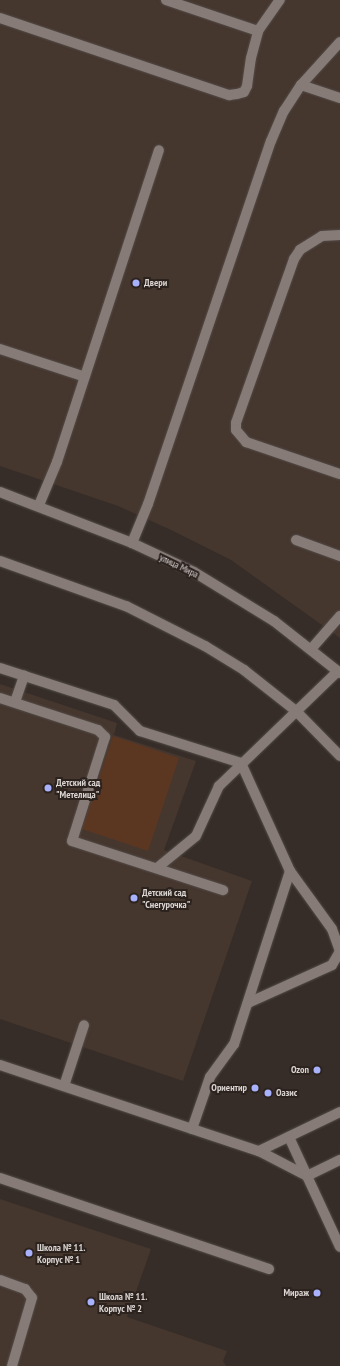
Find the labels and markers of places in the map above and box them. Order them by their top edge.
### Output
place label: Двери [144,277,167,289]
marker: Двери [131,278,141,288]
place label: Детский сад "Метелица" [56,776,100,800]
marker: Детский сад "Метелица" [43,783,53,793]
place label: Детский сад "Снегурочка" [142,886,190,910]
marker: Детский сад "Снегурочка" [129,893,139,903]
place label: Ozon [291,1064,309,1076]
marker: Ozon [312,1065,322,1075]
place label: Ориентир [211,1082,247,1094]
marker: Ориентир [250,1083,260,1093]
place label: Оазис [276,1087,297,1099]
marker: Оазис [263,1088,273,1098]
place label: Школа № 11. Корпус № 1 [37,1241,85,1264]
marker: Школа № 11. Корпус № 1 [24,1248,34,1258]
place label: Мираж [283,1287,309,1299]
marker: Мираж [312,1288,322,1298]
place label: Школа № 11. Корпус № 2 [99,1290,147,1314]
marker: Школа № 11. Корпус № 2 [86,1297,96,1307]

